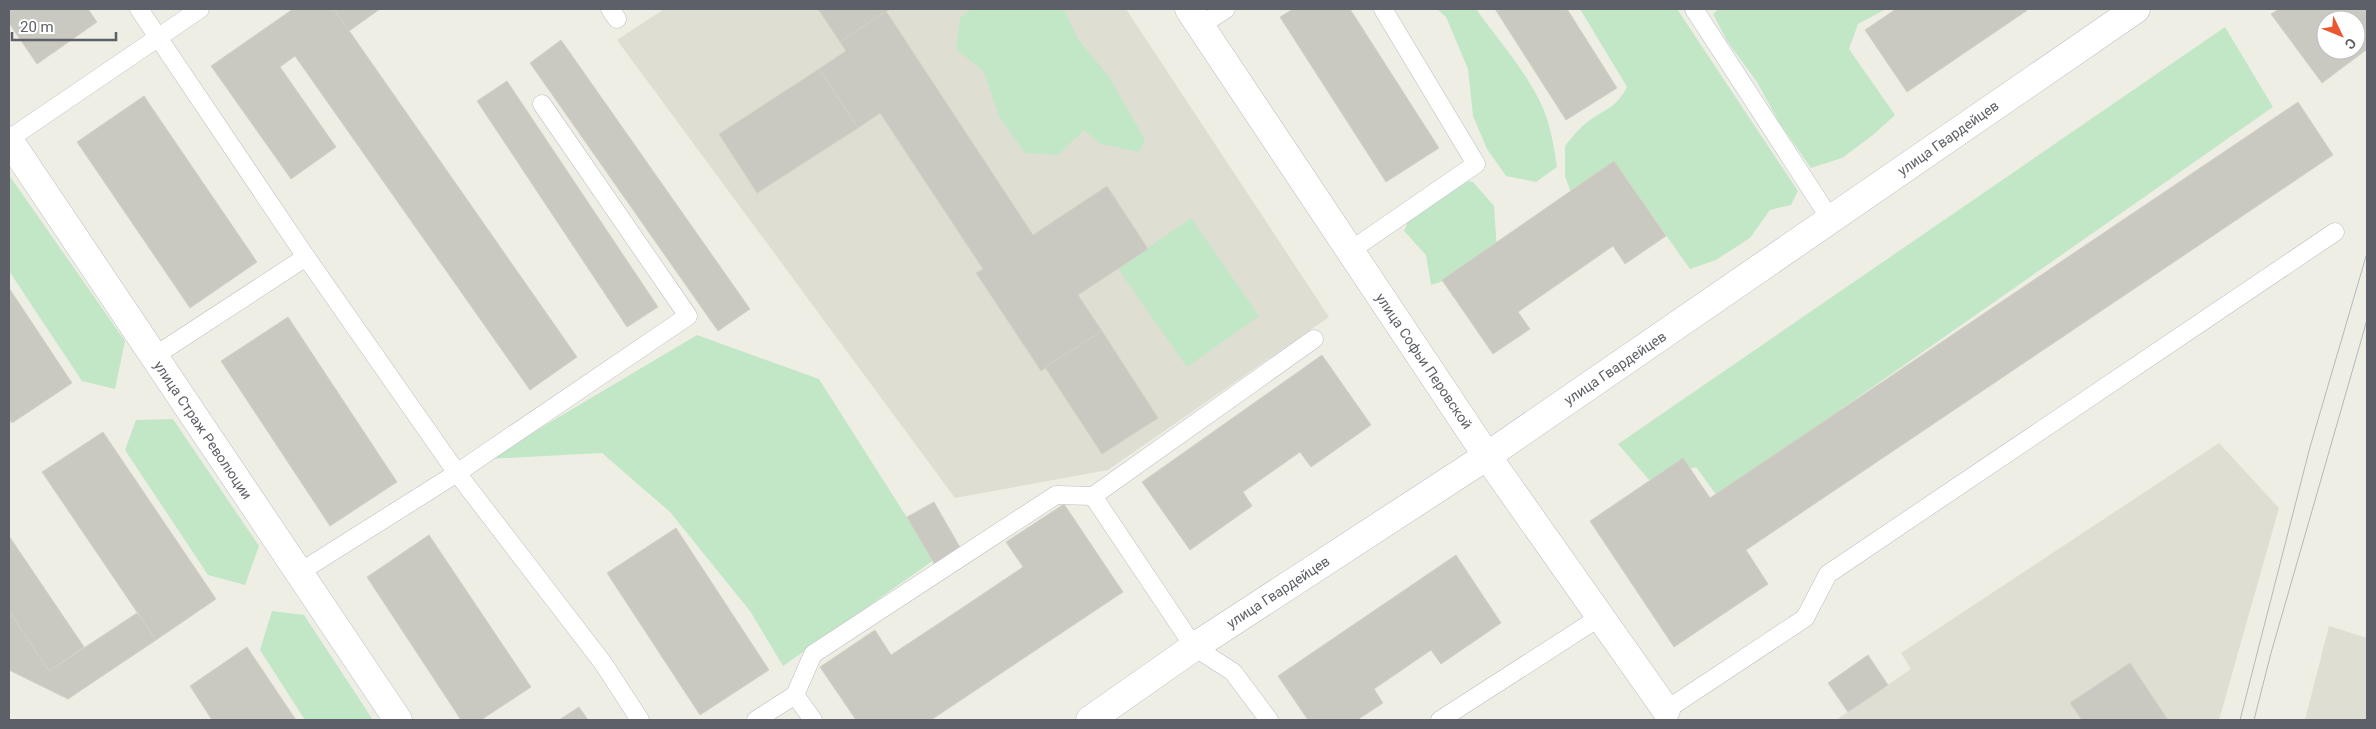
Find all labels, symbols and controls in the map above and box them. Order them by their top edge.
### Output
scale bar [12,10,116,42]
north arrow [2316,10,2366,60]
text: 20 m [20,18,54,36]
text: С [2342,35,2359,53]
street label: улица Гвардейцев [1894,97,2002,179]
street label: улица Софьи Перовской [1373,290,1475,432]
street label: улица Гвардейцев [1561,328,1669,408]
street label: улица Страж Революции [151,358,255,502]
street label: улица Гвардейцев [1224,553,1332,631]

